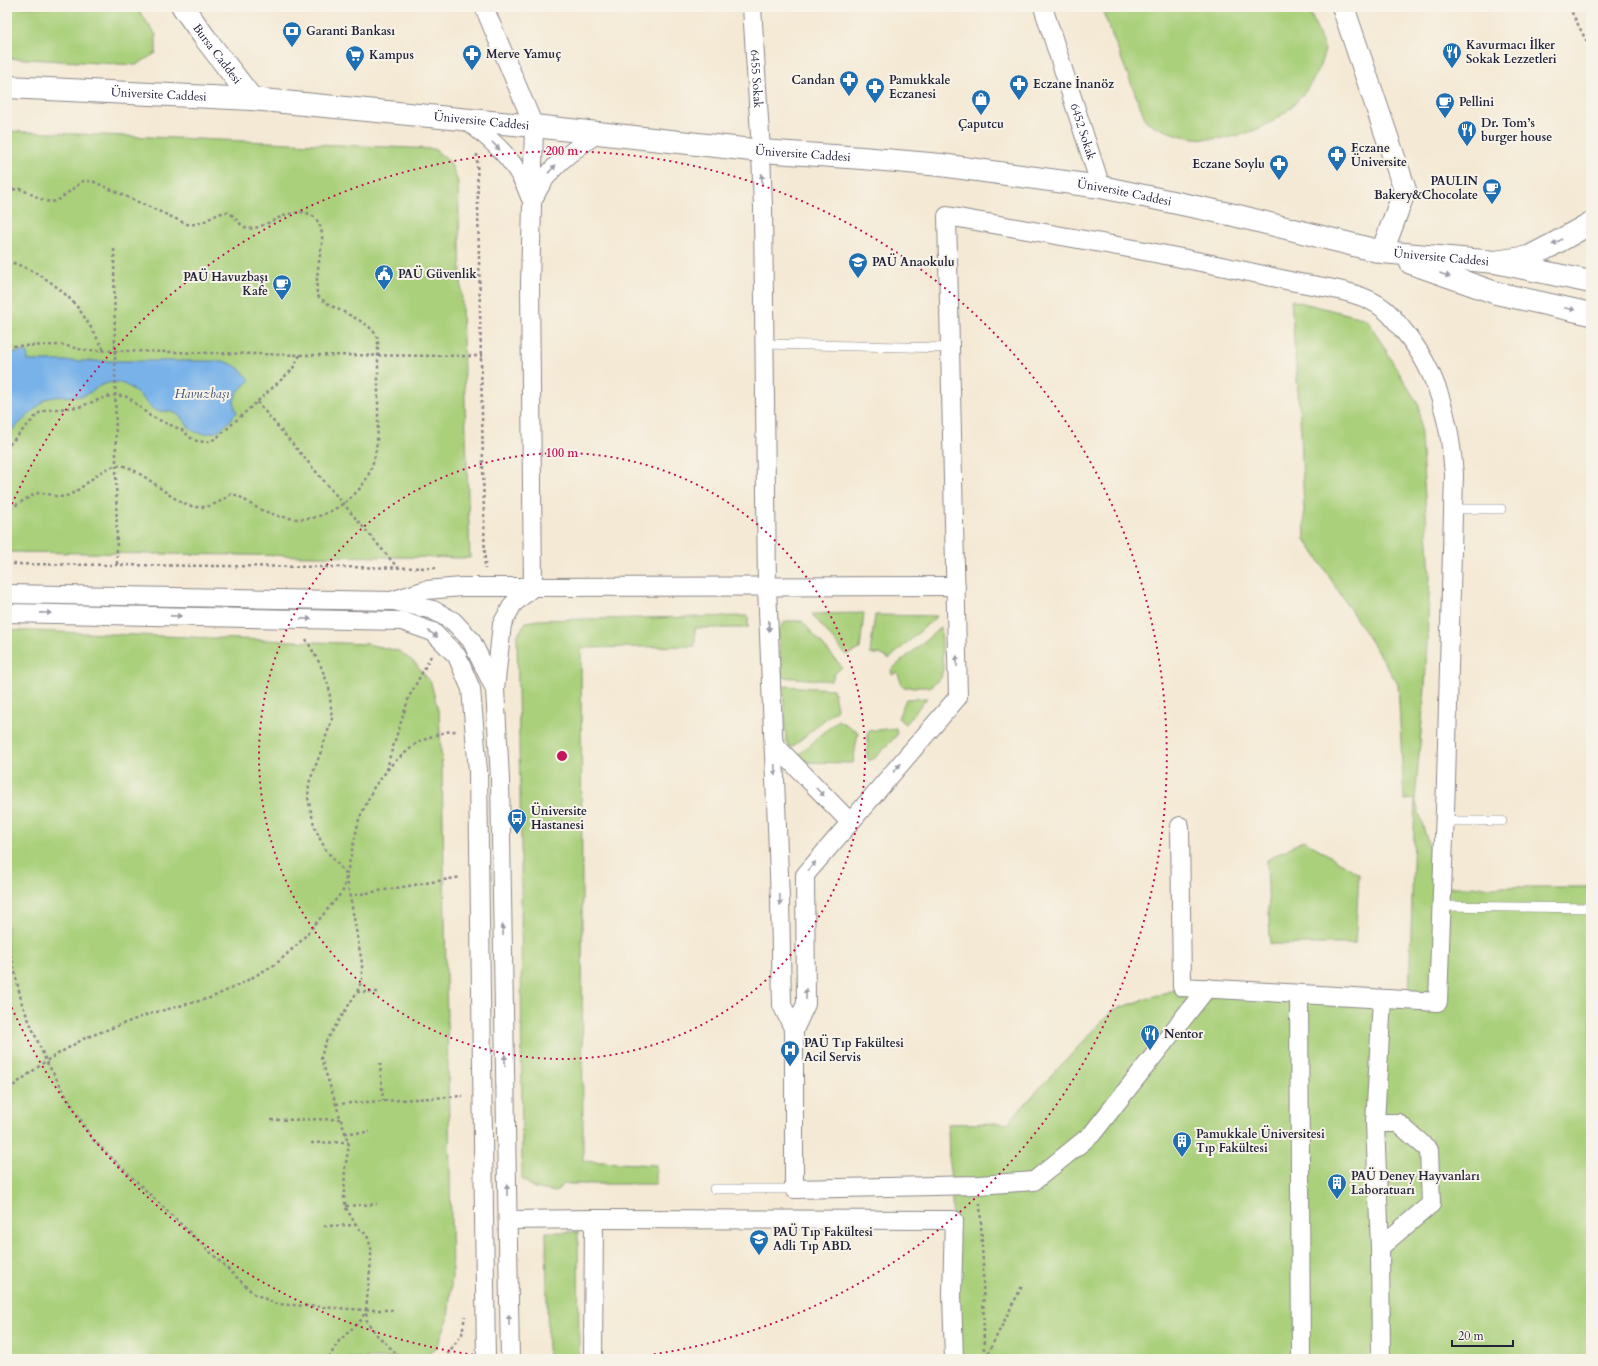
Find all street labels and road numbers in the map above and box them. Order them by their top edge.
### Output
street label: Bursa Caddesi [189,20,246,88]
street label: 6455 Sokak [747,49,766,109]
street label: Üniversite Caddesi [111,83,208,105]
street label: 6452 Sokak [1067,101,1100,162]
street label: Üniversite Caddesi [433,107,531,134]
street label: Üniversite Caddesi [754,141,852,165]
street label: Üniversite Caddesi [1076,175,1174,210]
street label: Üniversite Caddesi [1393,244,1490,269]

